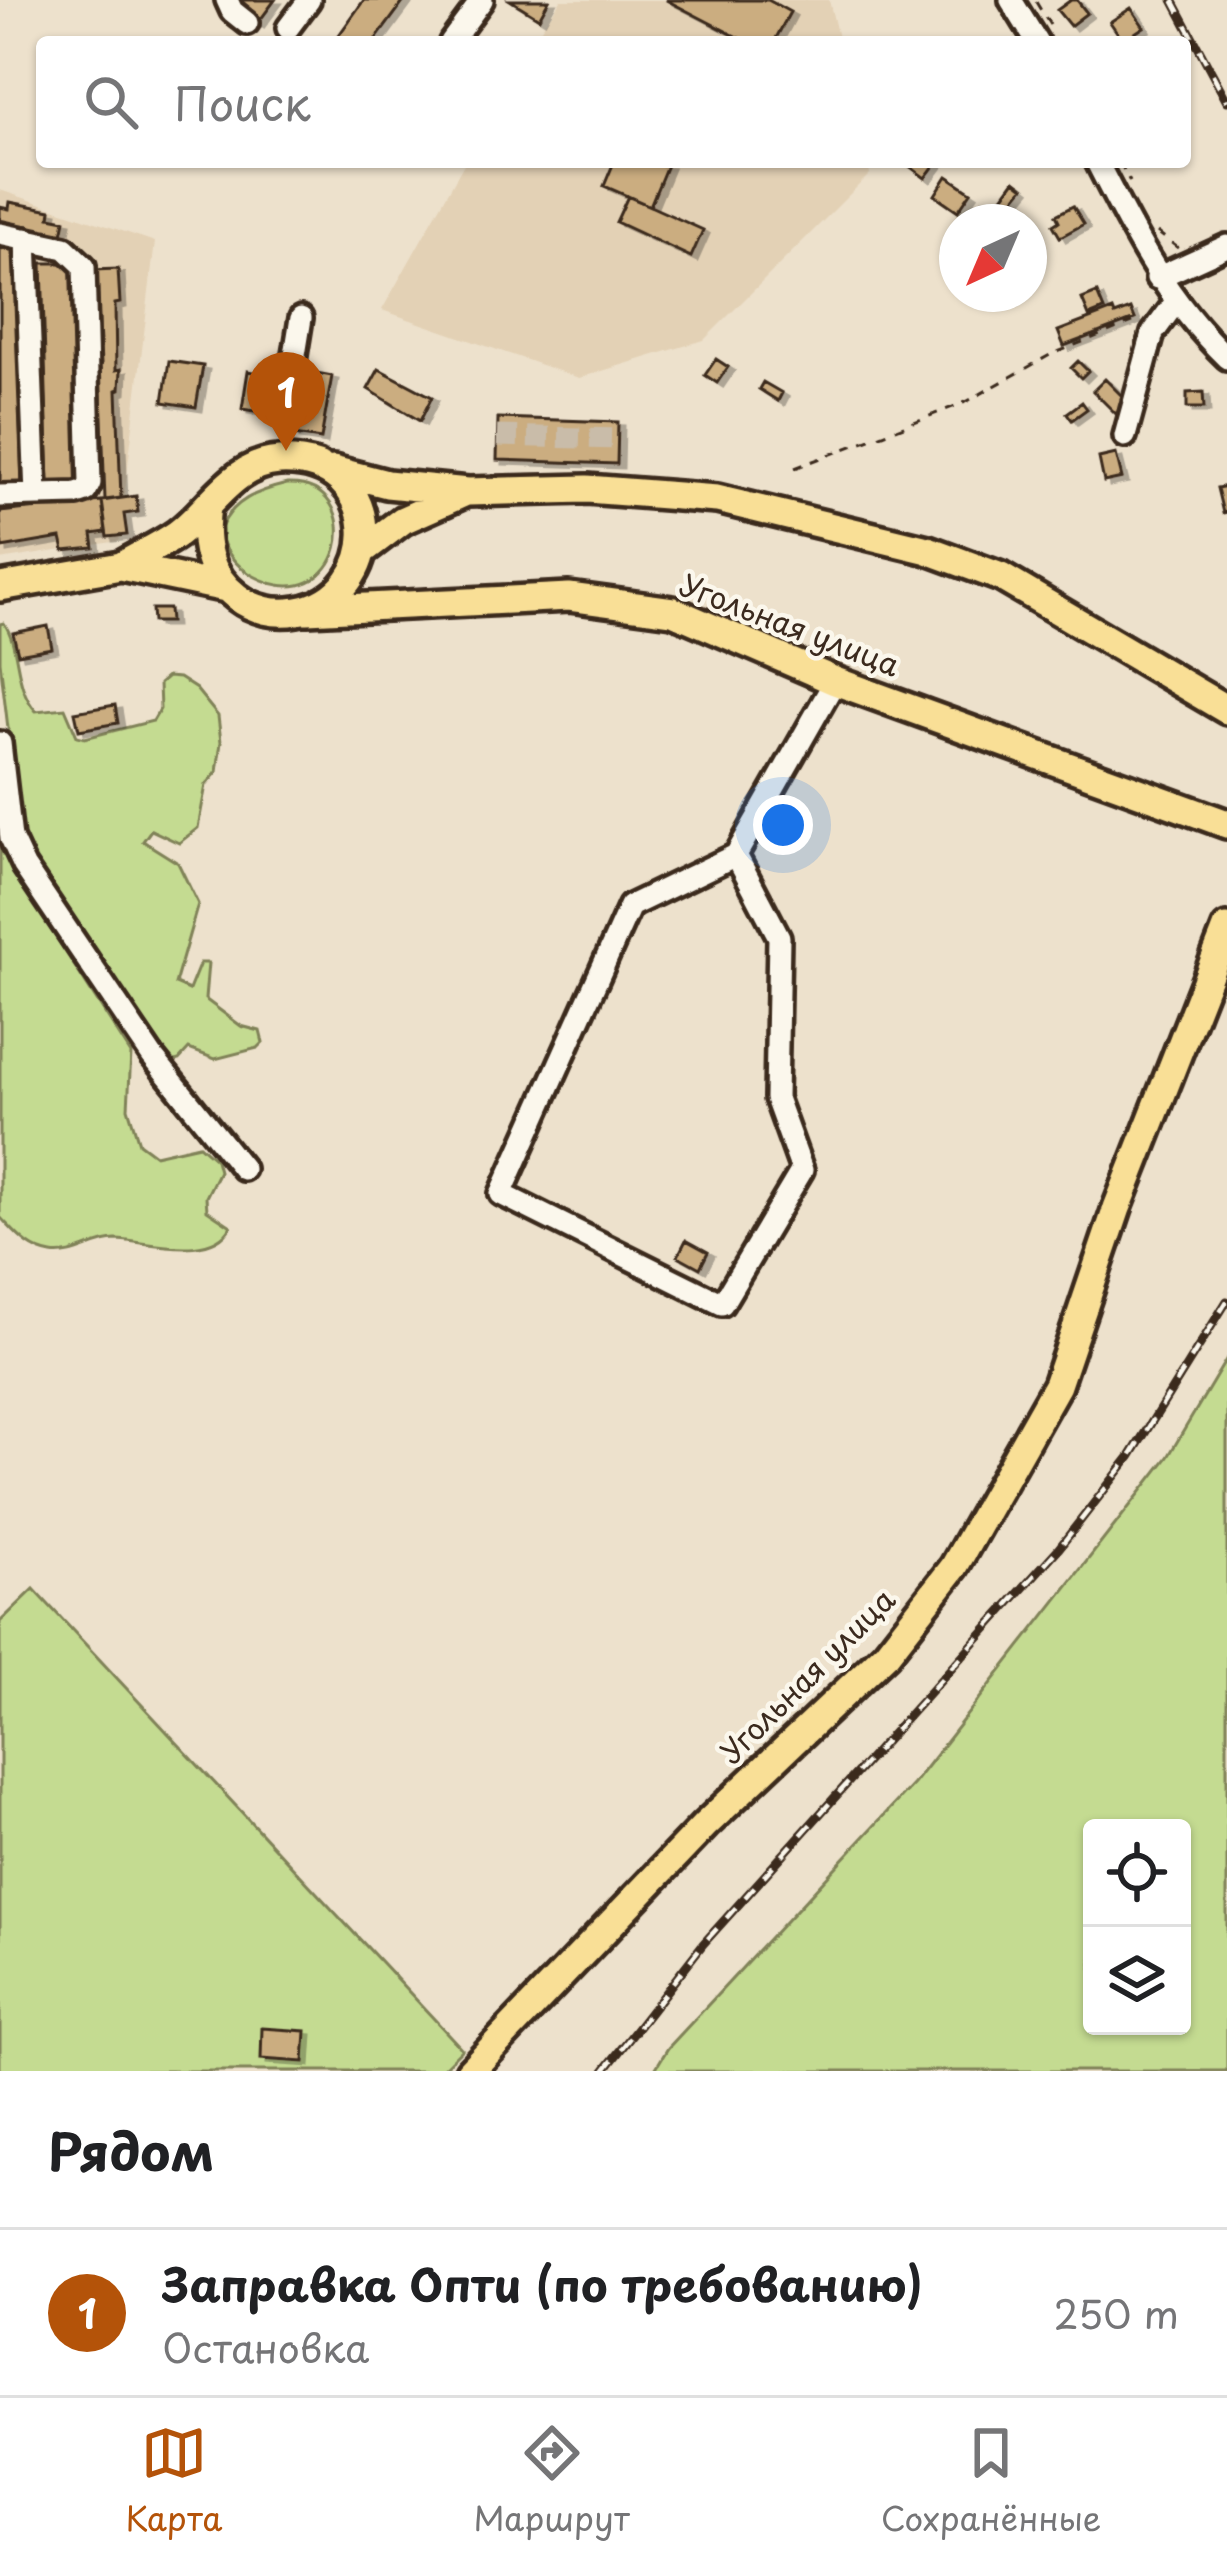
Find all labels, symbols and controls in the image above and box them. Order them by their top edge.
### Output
search box [36,36,1191,168]
text: Поиск [174,68,311,136]
icon: search [78,69,144,135]
north arrow [939,204,1047,312]
pin: 1 [247,352,325,451]
street label: Угольная улица [673,561,907,686]
your location [753,795,813,855]
street label: Угольная улица [708,1577,904,1773]
map controls [1083,1819,1191,2035]
button: locate [1083,1819,1191,1927]
button: layers [1083,1927,1191,2035]
text: Рядом [48,2111,214,2188]
text: Заправка Опти (по требованию) [162,2249,923,2317]
text: 1 [78,2283,96,2342]
text: 250 m [1054,2283,1179,2342]
text: Остановка [162,2317,369,2376]
tab: Карта [126,2420,222,2542]
tab: Маршрут [474,2420,630,2542]
tab: Сохранённые [881,2420,1101,2542]

